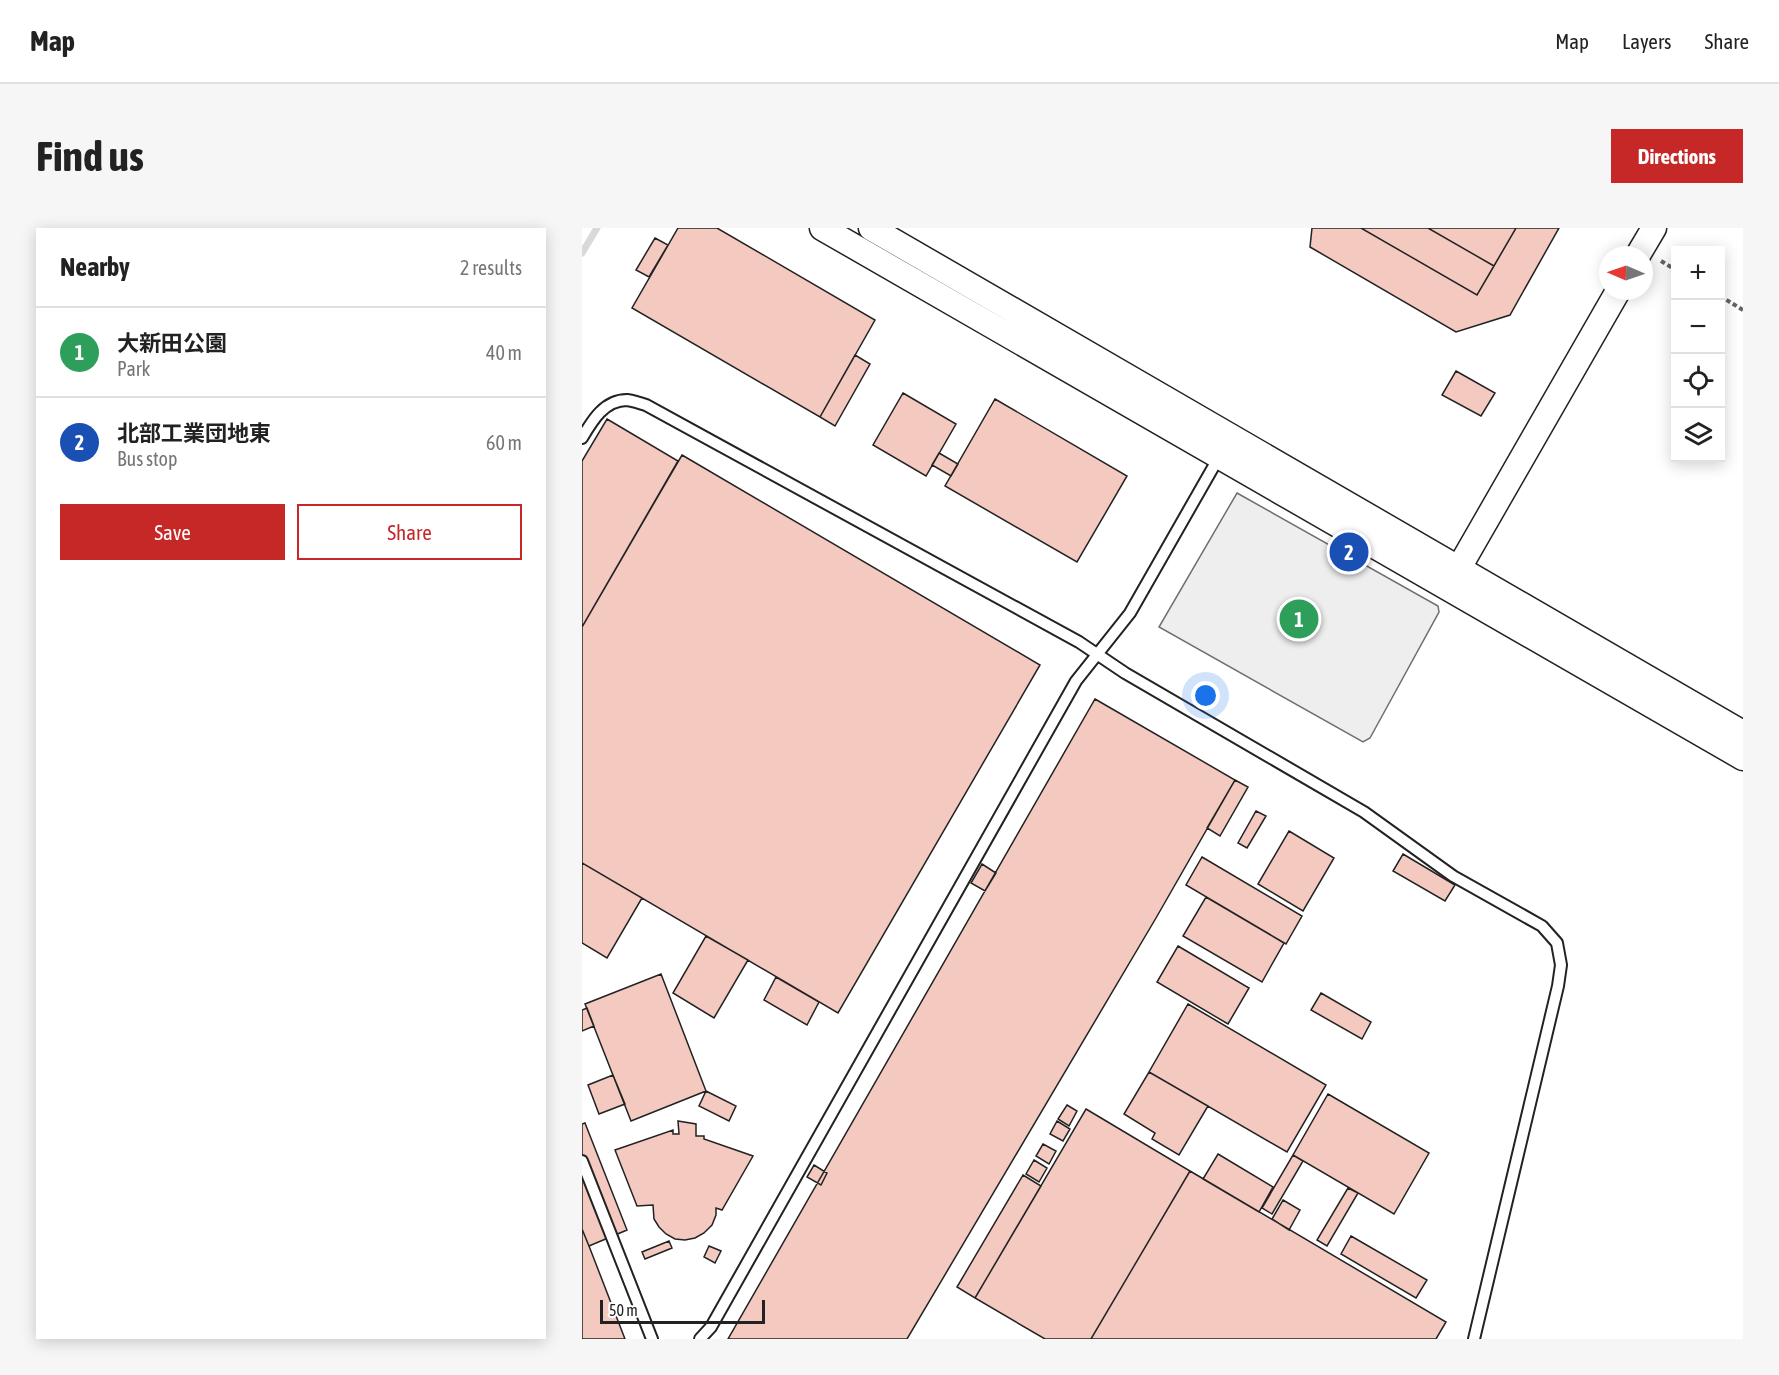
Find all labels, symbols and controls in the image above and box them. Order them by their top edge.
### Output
text: Map [30,25,75,57]
text: Map [1555,29,1589,53]
text: Layers [1622,29,1672,53]
text: Share [1705,29,1749,53]
button: Directions [1611,129,1743,183]
text: Find us [36,132,144,180]
north arrow [1599,246,1653,300]
map controls [1671,246,1725,462]
button: + [1671,246,1725,300]
text: Nearby [60,252,130,282]
text: 2 results [460,256,522,279]
button: − [1671,300,1725,354]
text: 大新田公園 [117,330,227,356]
text: 1 [75,341,84,364]
text: 40 m [486,341,522,364]
button: locate [1671,354,1725,408]
text: Park [117,357,150,380]
button: layers [1671,408,1725,462]
text: 北部工業団地東 [117,420,271,446]
text: 2 [75,431,84,454]
text: 60 m [486,431,522,454]
text: Bus stop [117,447,177,470]
button: Save [60,504,285,560]
button: Share [297,504,522,560]
pin: 2 [1330,530,1368,574]
pin: 1 [1280,596,1318,642]
your location [1191,681,1220,710]
scale bar [600,1297,765,1324]
text: 50 m [609,1301,638,1319]

